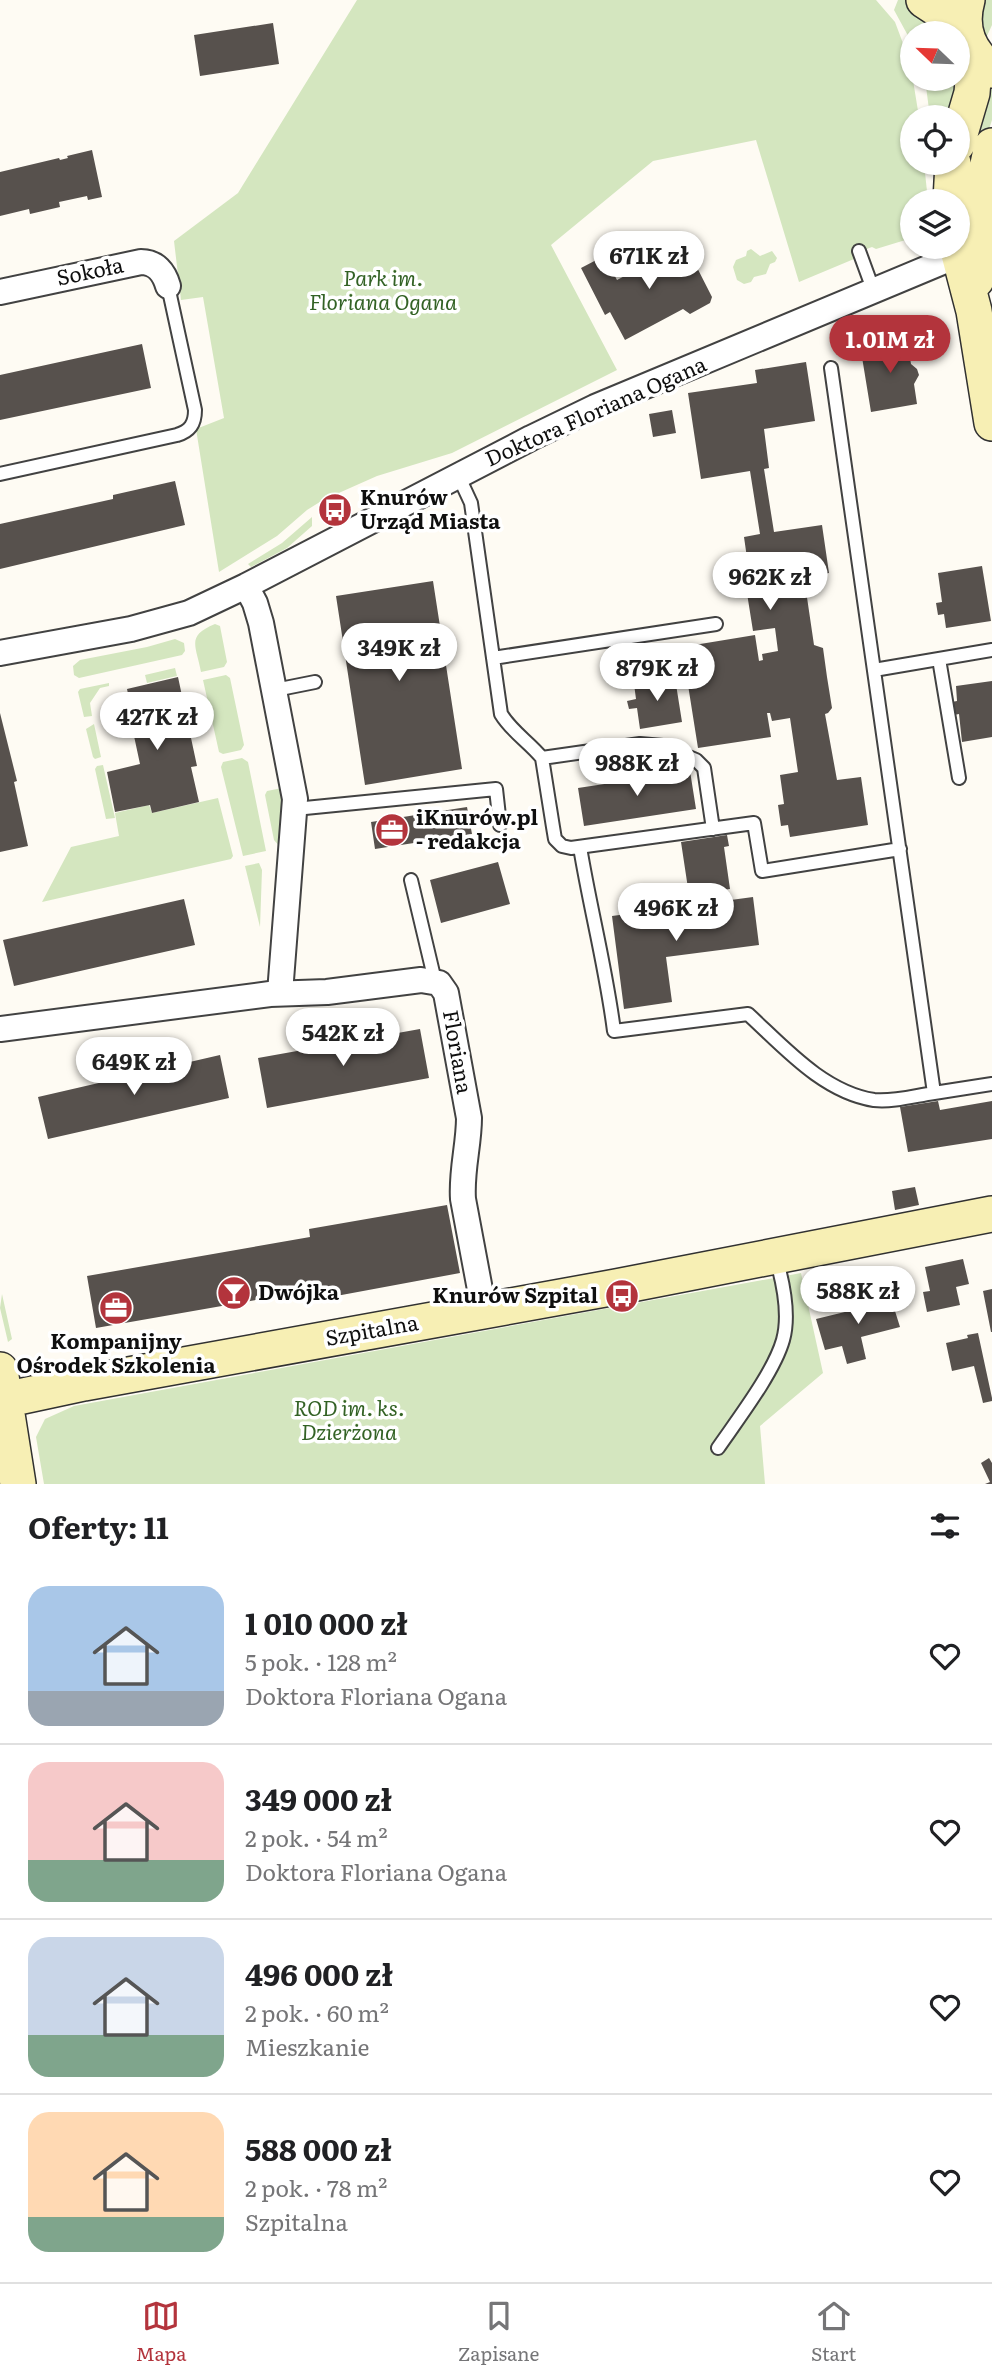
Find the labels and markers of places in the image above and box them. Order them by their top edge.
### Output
pin: 671K zł [584,232,714,291]
pin: 1.01M zł [818,316,962,375]
place label: Knurów Urząd Miasta [360,480,501,535]
bus stop icon: Knurów Urząd Miasta [316,491,354,529]
pin: 962K zł [705,552,835,612]
pin: 349K zł [334,624,464,683]
pin: 879K zł [592,644,722,703]
pin: 427K zł [92,692,222,752]
pin: 988K zł [572,738,702,798]
place label: iKnurów.pl - redakcja [416,800,538,855]
office icon: iKnurów.pl - redakcja [373,811,411,849]
pin: 496K zł [611,884,741,943]
pin: 542K zł [278,1009,408,1068]
pin: 649K zł [69,1038,199,1097]
pin: 588K zł [793,1266,923,1326]
bar icon: Dwójka [215,1274,253,1312]
place label: Dwójka [258,1275,340,1306]
bus stop icon: Knurów Szpital [603,1277,641,1315]
place label: Knurów Szpital [432,1278,598,1309]
office icon: Kompanijny Ośrodek Szkolenia [97,1289,135,1327]
place label: Kompanijny Ośrodek Szkolenia [16,1324,216,1379]

